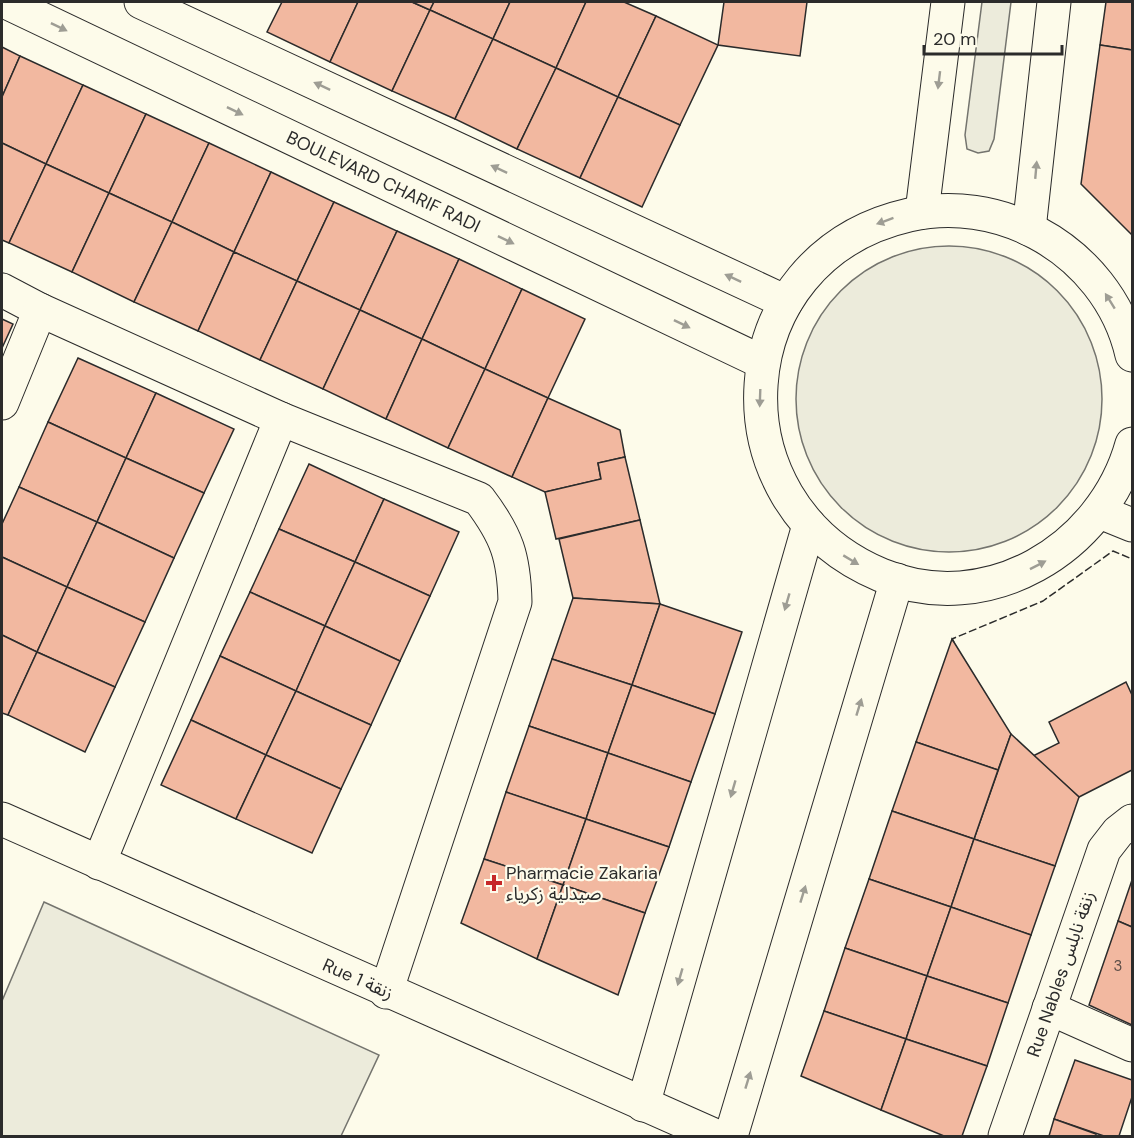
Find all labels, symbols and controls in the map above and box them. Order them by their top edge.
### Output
scale bar [924,18,1062,56]
one-way arrow [50,22,67,31]
text: 20 m [933,27,976,51]
one-way arrow [934,71,944,90]
one-way arrow [313,81,331,91]
one-way arrow [226,106,243,115]
street label: BOULEVARD CHARIF RADI [282,125,484,238]
one-way arrow [1032,161,1041,180]
one-way arrow [490,164,507,173]
one-way arrow [876,217,894,227]
one-way arrow [497,236,514,245]
one-way arrow [724,273,741,282]
one-way arrow [1105,293,1116,309]
one-way arrow [673,320,690,329]
one-way arrow [755,389,764,408]
one-way arrow [843,555,860,565]
one-way arrow [1029,560,1046,570]
one-way arrow [782,593,791,611]
one-way arrow [855,698,864,716]
one-way arrow [728,780,737,798]
place label: Pharmacie Zakaria صيدلية زكرياء [506,861,658,906]
marker: Pharmacie Zakaria صيدلية زكرياء [487,876,501,890]
one-way arrow [799,884,808,902]
street label: Rue Nables زنقة نابلس [1021,888,1101,1060]
street label: Rue 1 زنقة [319,953,397,1005]
house number: 3 [1114,956,1122,976]
one-way arrow [675,968,684,986]
one-way arrow [744,1071,753,1089]

